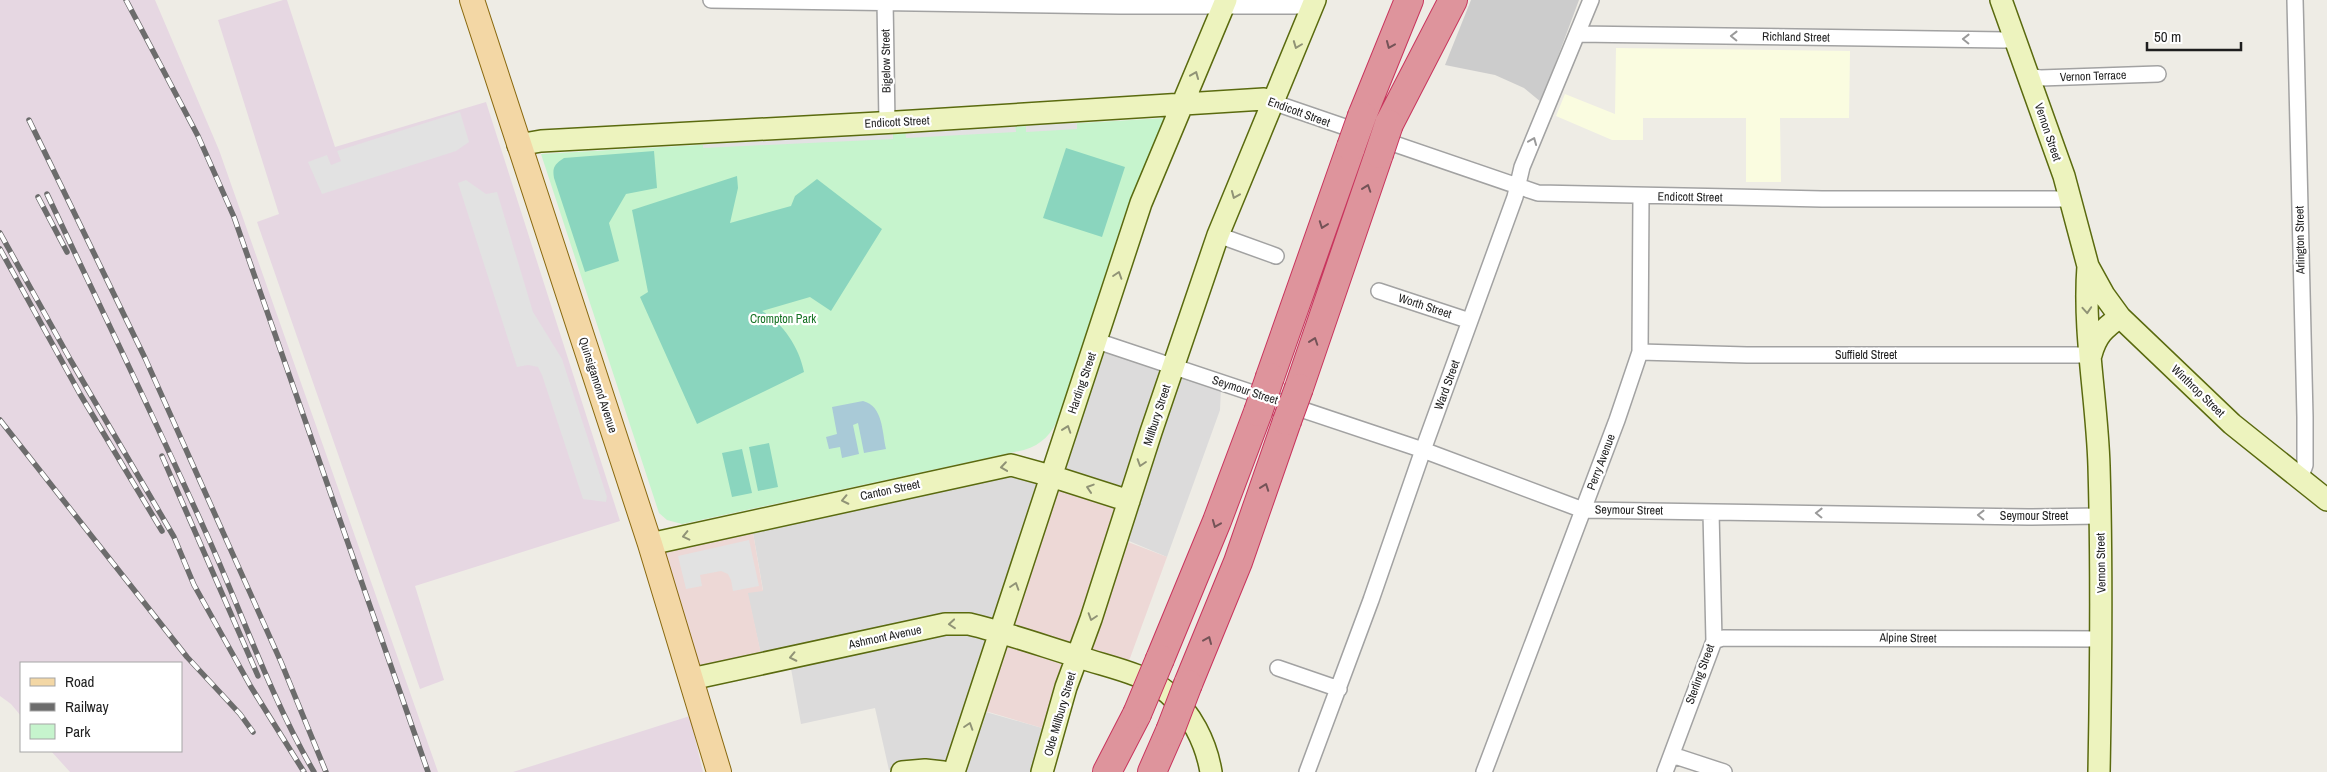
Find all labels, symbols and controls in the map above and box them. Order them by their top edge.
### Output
scale bar [2147,20,2241,52]
text: 50 m [2154,26,2181,47]
street label: Richland Street [1762,28,1830,46]
street label: Bigelow Street [877,29,895,93]
one-way arrow [1730,31,1738,41]
one-way arrow [1962,34,1970,44]
one-way arrow [1293,40,1303,49]
one-way arrow [1386,40,1396,49]
street label: Vernon Terrace [2059,67,2127,85]
one-way arrow [1189,71,1200,80]
street label: Endicott Street [1266,93,1333,131]
street label: Vernon Street [2031,101,2065,163]
street label: Endicott Street [864,112,930,132]
one-way arrow [1527,137,1537,146]
one-way arrow [1361,184,1371,192]
street label: Endicott Street [1657,188,1723,206]
one-way arrow [1230,190,1241,199]
street label: Arlington Street [2291,205,2309,275]
one-way arrow [1319,221,1329,229]
one-way arrow [1112,272,1122,280]
street label: Worth Street [1396,290,1454,322]
one-way arrow [2081,307,2092,315]
park label: Crompton Park [750,311,816,327]
street label: Quinsigamond Avenue [575,335,621,435]
one-way arrow [1309,338,1319,346]
street label: Suffield Street [1835,347,1897,363]
street label: Harding Street [1064,350,1100,416]
street label: Ward Street [1431,358,1464,412]
street label: Winthrop Street [2168,361,2229,421]
street label: Seymour Street [1210,372,1280,408]
street label: Millbury Street [1140,382,1174,448]
one-way arrow [1061,426,1071,434]
street label: Perry Avenue [1583,432,1619,492]
one-way arrow [1137,458,1147,466]
one-way arrow [999,461,1007,472]
street label: Canton Street [859,476,922,504]
one-way arrow [1086,484,1095,494]
one-way arrow [1259,484,1269,492]
one-way arrow [840,495,849,505]
street label: Seymour Street [1595,501,1664,519]
one-way arrow [1815,508,1823,519]
street label: Seymour Street [2000,508,2068,524]
one-way arrow [1977,510,1985,521]
one-way arrow [1212,519,1222,527]
one-way arrow [682,530,691,541]
street label: Vernon Street [2092,533,2110,593]
one-way arrow [1009,582,1019,590]
one-way arrow [1088,613,1098,621]
one-way arrow [948,618,956,629]
street label: Ashmont Avenue [846,621,923,653]
street label: Alpine Street [1878,629,1937,646]
one-way arrow [1202,636,1212,644]
street label: Sterling Street [1682,641,1718,706]
one-way arrow [789,651,797,662]
legend [20,662,182,752]
street label: Olde Millbury Street [1040,670,1080,758]
text: Road [65,671,94,692]
text: Railway [65,696,110,717]
text: Park [65,721,91,742]
one-way arrow [964,722,974,730]

